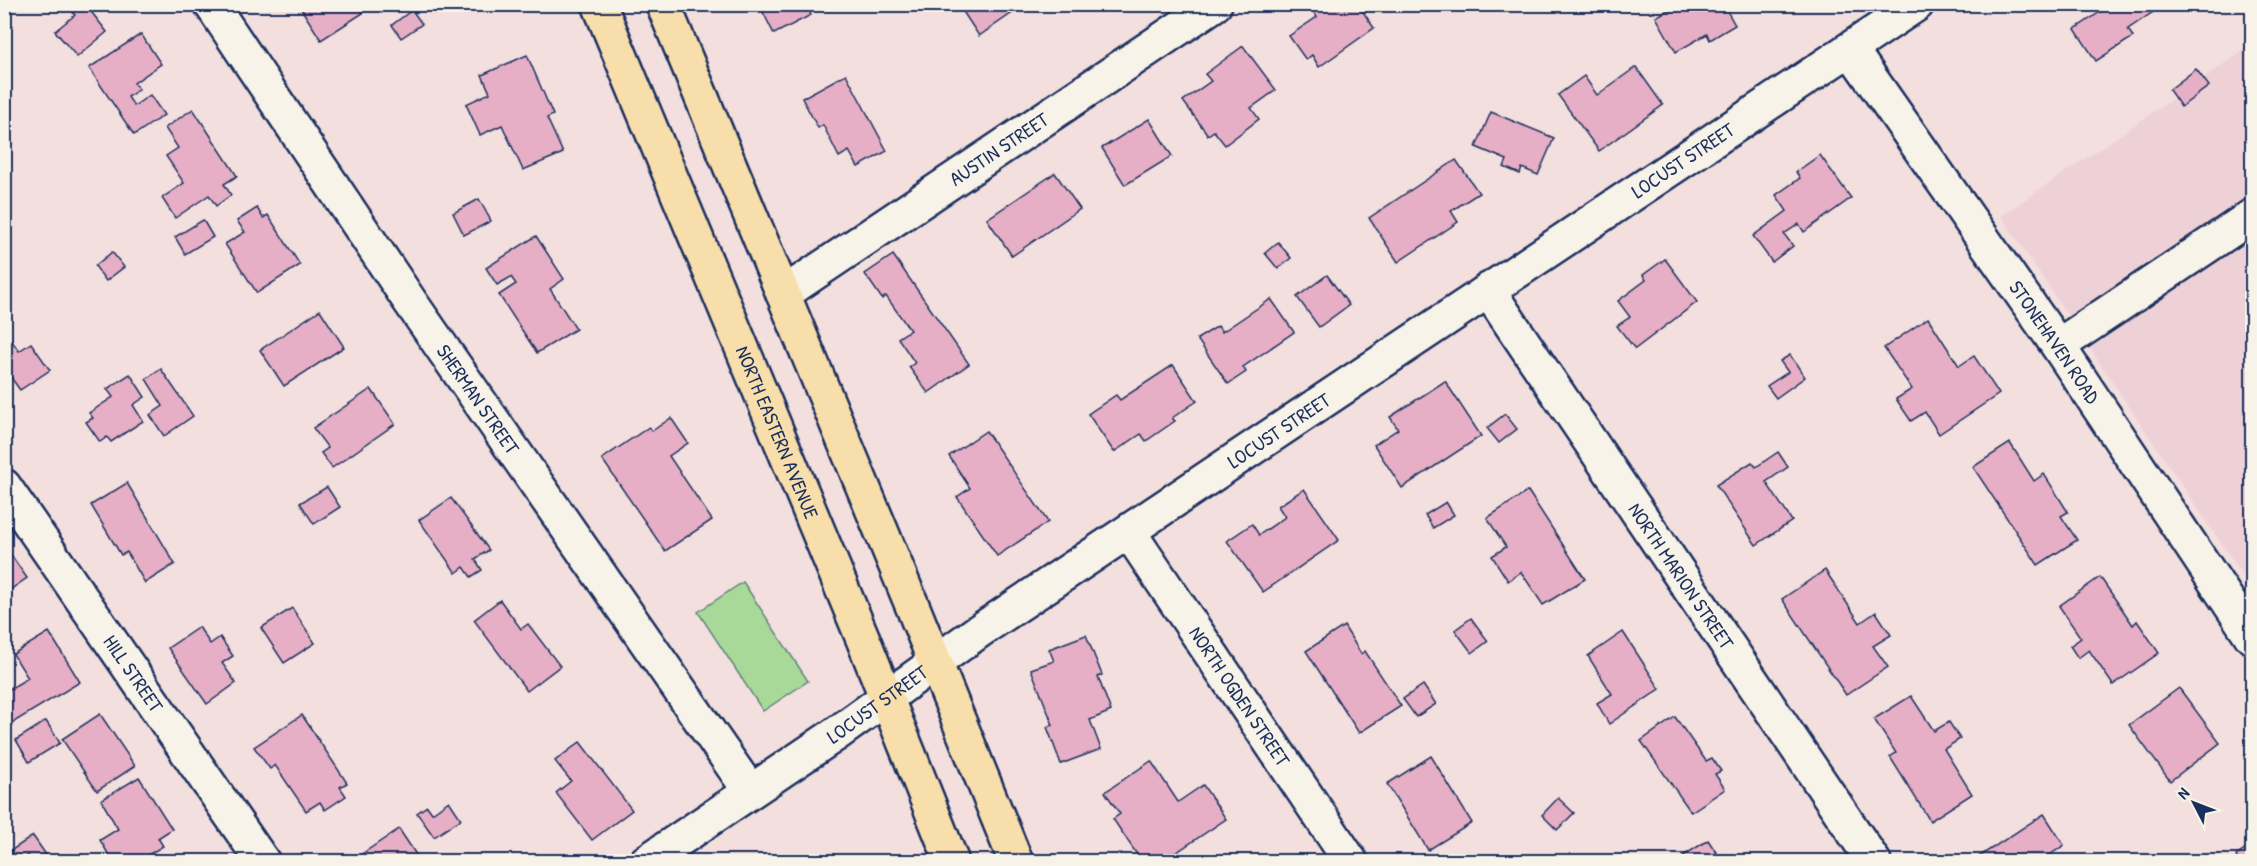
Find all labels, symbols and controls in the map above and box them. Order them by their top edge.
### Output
street label: AUSTIN STREET [944,105,1054,192]
street label: LOCUST STREET [1626,116,1740,204]
street label: STONEHAVEN ROAD [2003,275,2107,409]
street label: SHERMAN STREET [431,339,526,460]
street label: NORTH EASTERN AVENUE [730,342,826,523]
street label: LOCUST STREET [1222,386,1336,474]
street label: NORTH MARION STREET [1622,497,1741,655]
street label: NORTH OGDEN STREET [1183,621,1297,772]
street label: HILL STREET [98,629,170,718]
street label: LOCUST STREET [821,658,933,749]
north arrow [2164,773,2224,833]
text: N [2172,782,2194,803]

